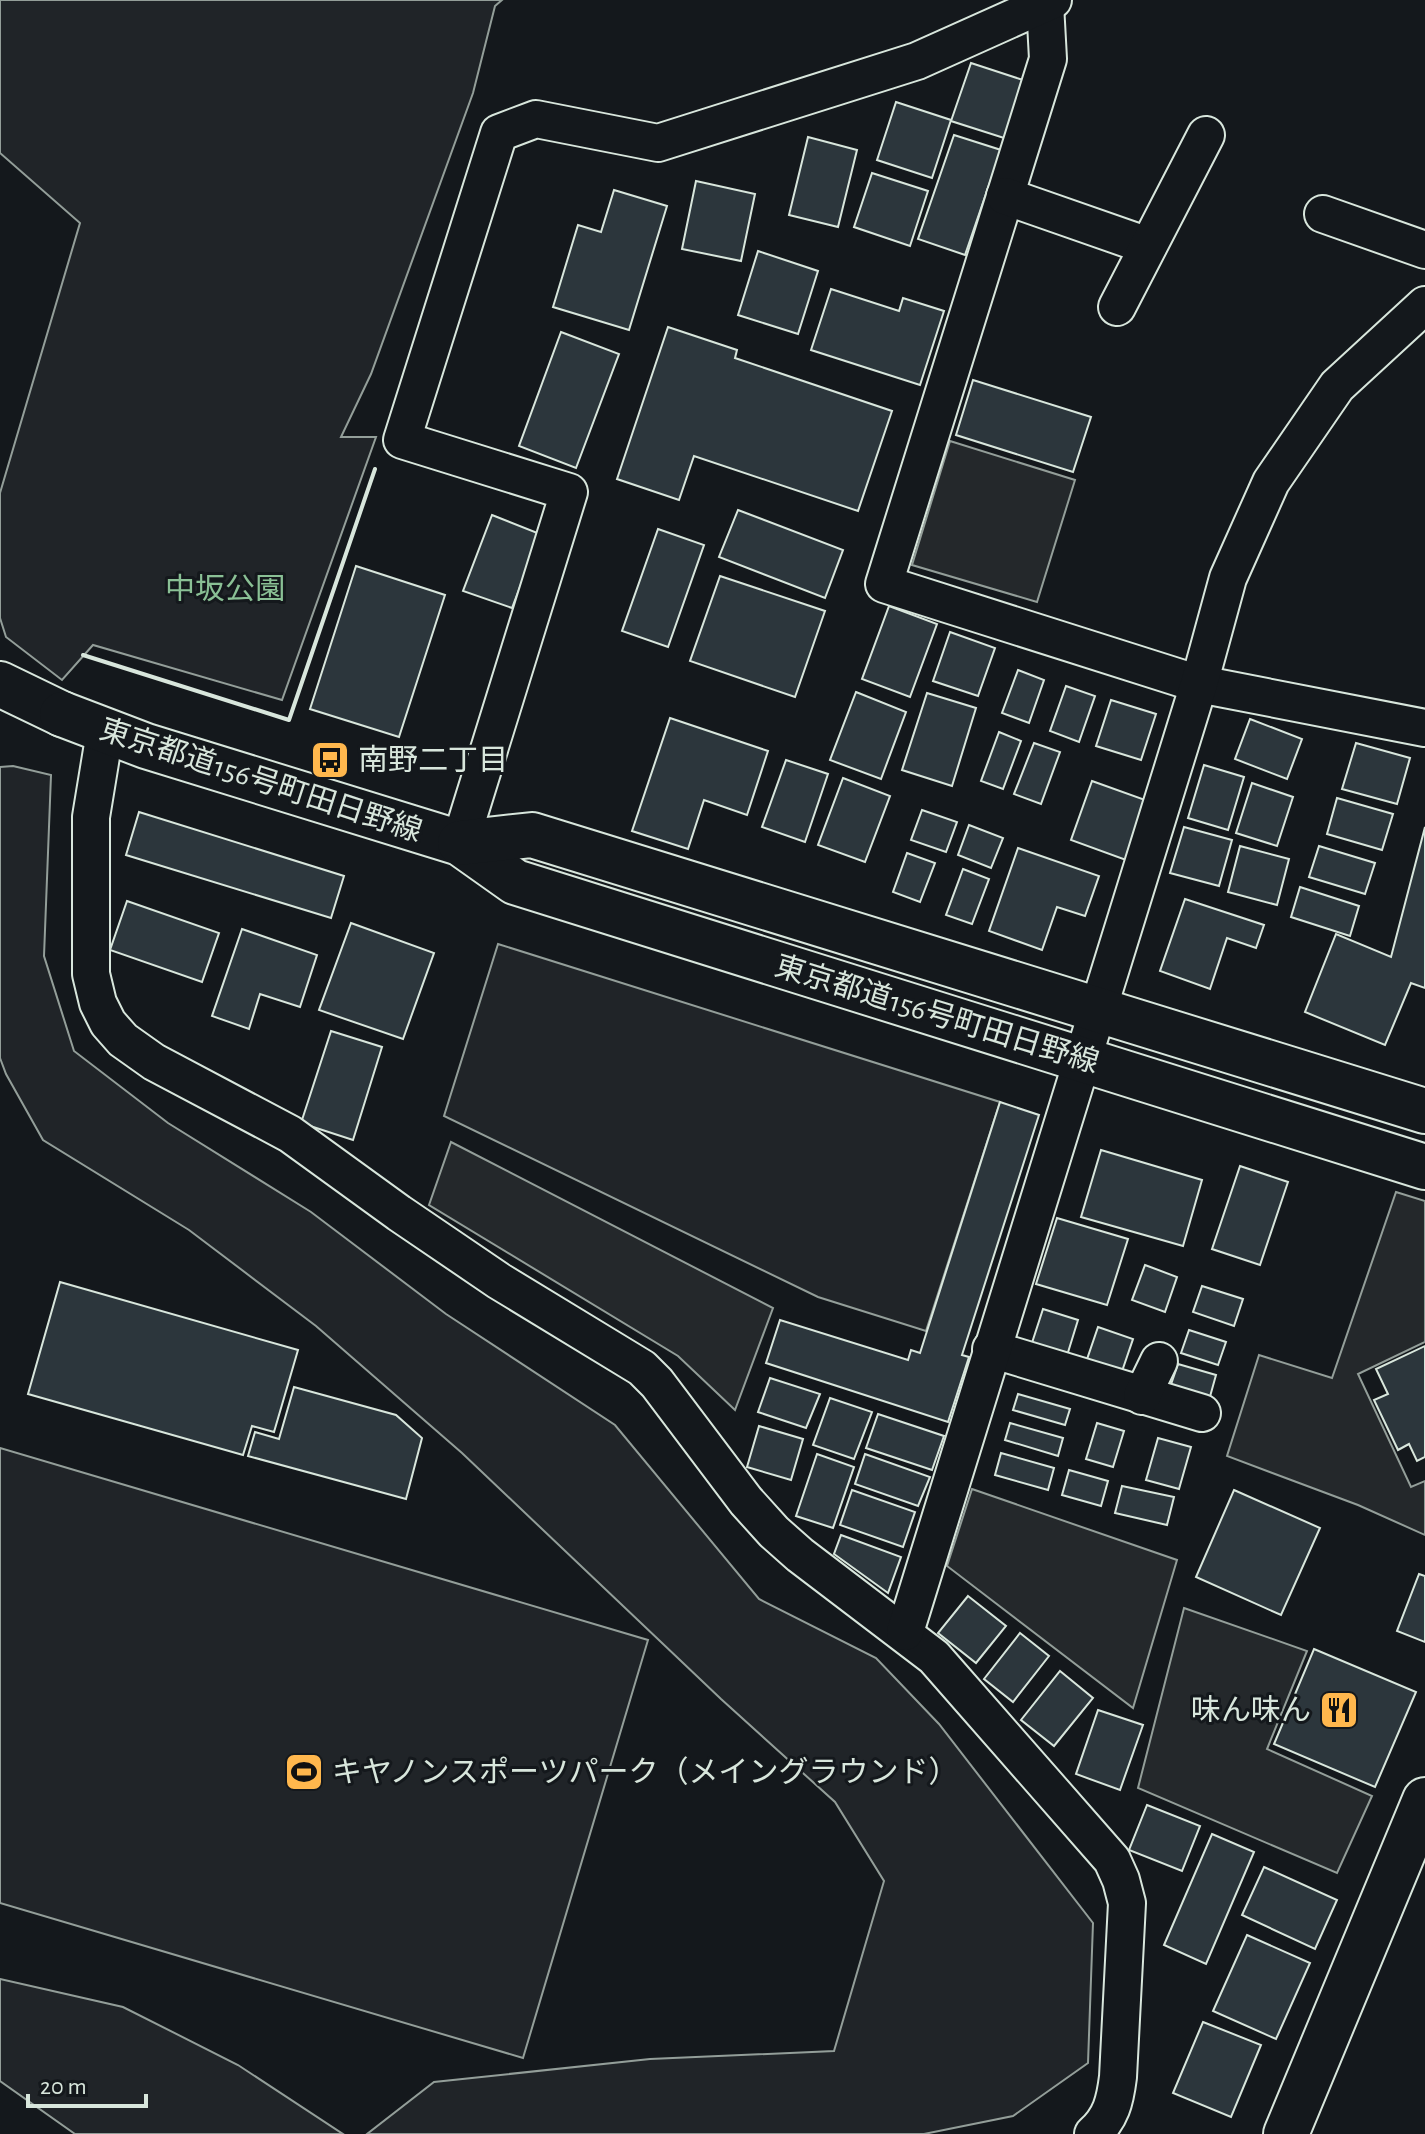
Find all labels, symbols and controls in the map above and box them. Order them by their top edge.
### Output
park label: 中坂公園 [165,573,285,605]
street label: 東京都道156号町田日野線 [96,713,426,847]
bus stop icon: 南野二丁目 [309,739,351,781]
place label: 南野二丁目 [358,744,508,776]
street label: 東京都道156号町田日野線 [771,949,1103,1079]
restaurant icon: 味ん味ん [1318,1689,1360,1731]
place label: 味ん味ん [1191,1695,1311,1726]
sports icon: キヤノンスポーツパーク（メイングラウンド） [283,1751,325,1793]
place label: キヤノンスポーツパーク（メイングラウンド） [332,1756,958,1788]
scale bar [28,2058,146,2108]
text: 20 m [40,2075,87,2099]

